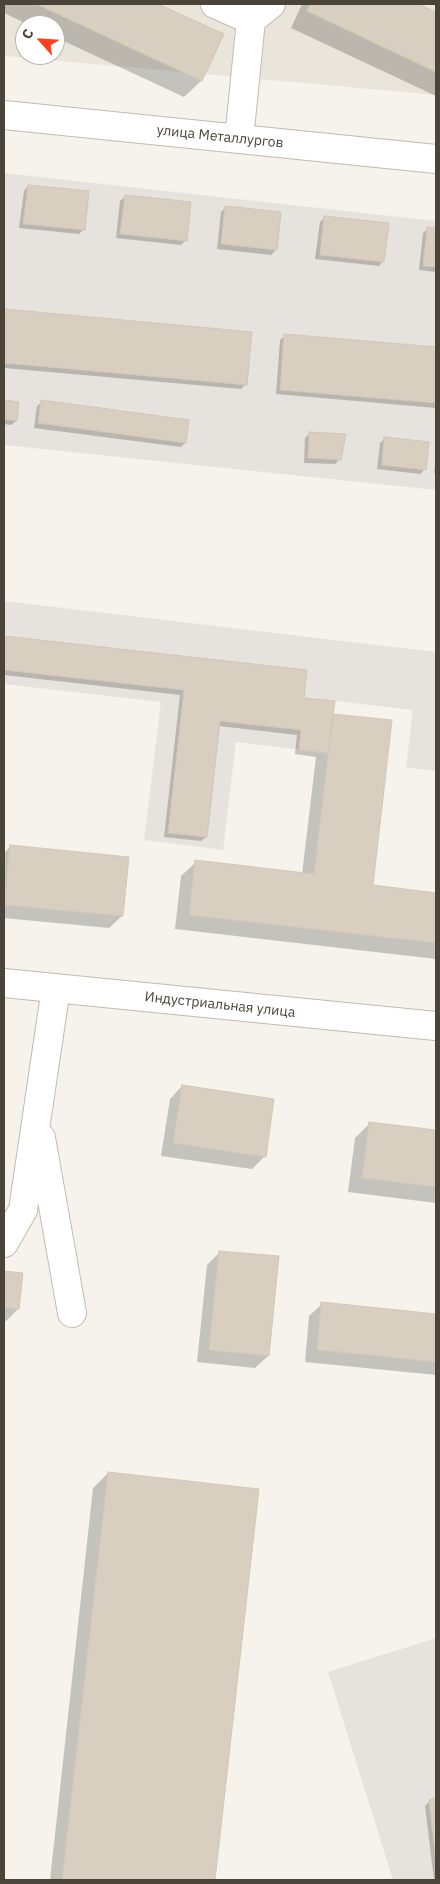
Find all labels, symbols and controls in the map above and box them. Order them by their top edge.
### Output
north arrow [15,15,65,65]
text: С [17,26,38,42]
street label: улица Металлургов [156,122,284,152]
street label: Индустриальная улица [144,989,296,1021]

